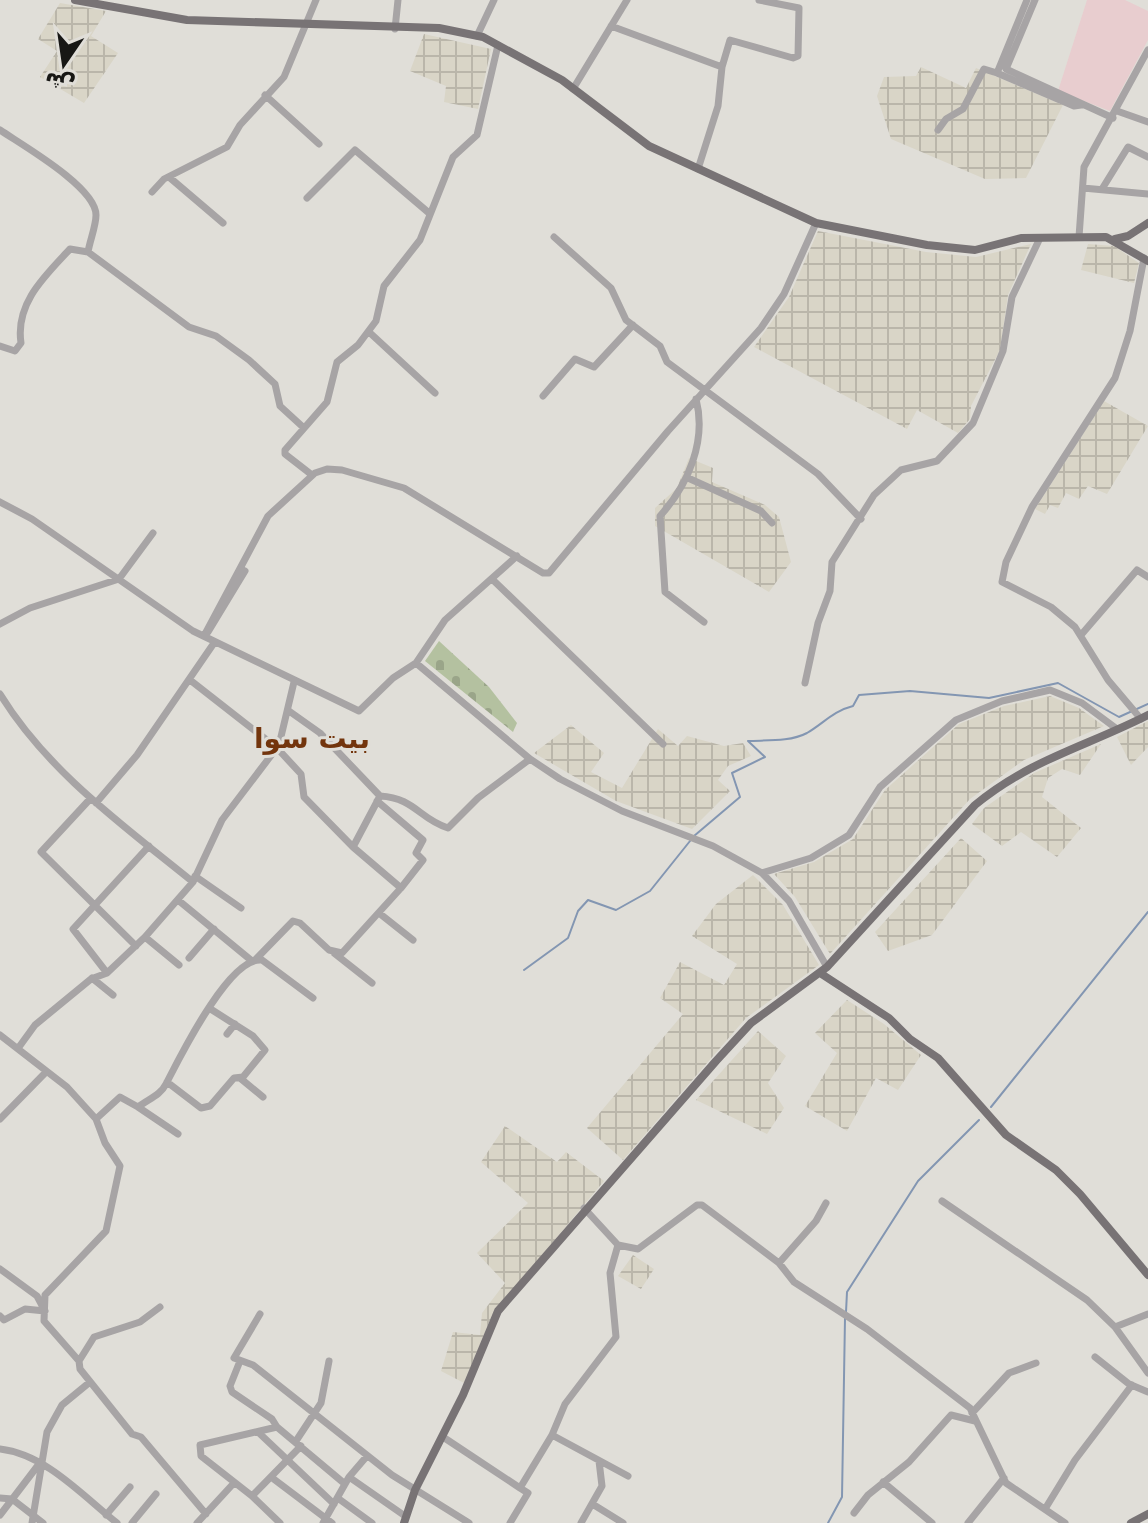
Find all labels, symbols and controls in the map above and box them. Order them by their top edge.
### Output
north arrow [24,24,104,104]
text: ش [42,67,77,99]
district label: بيت سوا [254,722,370,755]

